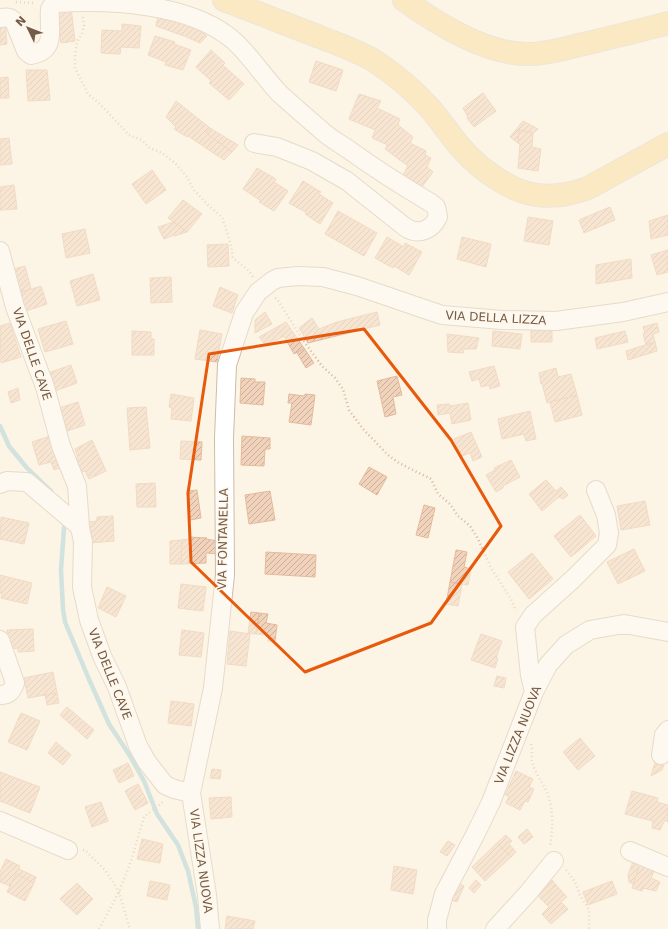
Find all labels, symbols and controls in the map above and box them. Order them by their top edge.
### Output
north arrow [8,8,48,48]
text: N [13,14,29,29]
street label: VIA DELLE CAVE [10,306,54,402]
street label: VIA DELLA LIZZA [445,308,548,328]
street label: VIA FONTANELLA [215,487,231,590]
street label: VIA DELLE CAVE [85,626,135,722]
street label: VIA LIZZA NUOVA [492,683,544,786]
street label: VIA LIZZA NUOVA [187,808,215,915]

